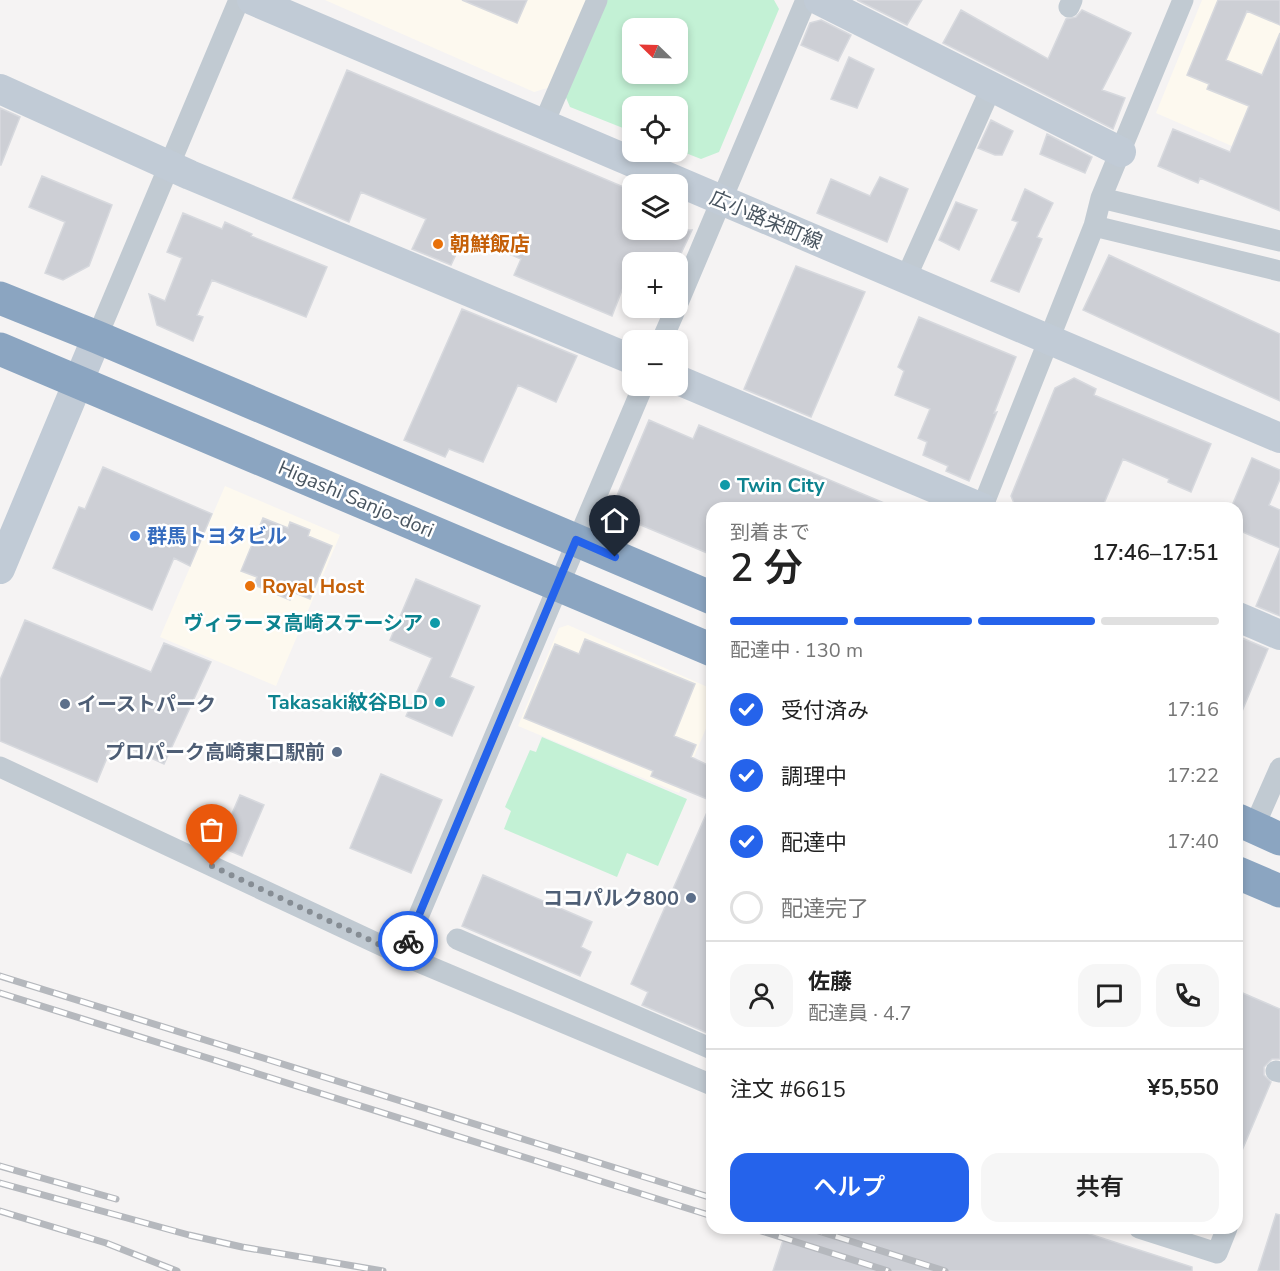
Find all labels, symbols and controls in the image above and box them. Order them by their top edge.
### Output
north arrow [622,18,688,84]
map controls [622,18,688,396]
button: locate [622,96,688,162]
button: layers [622,174,688,240]
street label: 広小路栄町線 [705,184,827,256]
place label: 朝鮮飯店 [450,231,530,258]
marker: 朝鮮飯店 [431,237,445,251]
button: + [622,252,688,318]
button: − [622,330,688,396]
street label: Higashi Sanjo-dori [274,454,438,544]
place label: Twin City [737,472,825,499]
marker: Twin City [718,478,732,492]
pin [589,495,640,557]
icon: home [598,504,631,537]
text: 到着まで [730,519,810,546]
place label: 群馬トヨタビル [147,523,287,550]
marker: 群馬トヨタビル [128,529,142,543]
text: 17:46–17:51 [1092,538,1219,568]
text: 2 分 [730,542,803,595]
place label: Royal Host [262,573,364,600]
marker: Royal Host [243,579,257,593]
place label: ヴィラーヌ高崎ステーシア [183,610,423,637]
marker: ヴィラーヌ高崎ステーシア [428,616,442,630]
text: 配達中 · 130 m [730,637,863,664]
place label: Takasaki紋谷BLD [268,689,428,716]
place label: イーストパーク [77,691,216,718]
icon: check [730,693,763,726]
marker: Takasaki紋谷BLD [433,695,447,709]
text: 受付済み [781,696,869,726]
text: 17:16 [1166,696,1219,723]
marker: イーストパーク [58,697,72,711]
place label: プロパーク高崎東口駅前 [105,739,325,766]
marker: プロパーク高崎東口駅前 [330,745,344,759]
icon: check [730,759,763,792]
text: 調理中 [781,762,847,792]
text: 17:22 [1166,762,1219,789]
pin [186,804,237,866]
icon: bag [195,813,228,846]
icon: check [730,825,763,858]
text: 配達中 [781,828,847,858]
text: 17:40 [1166,828,1219,855]
place label: ココパルク800 [543,885,679,912]
marker: ココパルク800 [684,891,698,905]
text: 配達完了 [781,894,869,924]
courier [378,911,438,971]
icon: bike [392,925,425,958]
button: person [730,964,793,1027]
button: chat [1078,964,1141,1027]
button: phone [1156,964,1219,1027]
text: 佐藤 [808,967,852,997]
text: 配達員 · 4.7 [808,1000,911,1027]
text: ¥5,550 [1148,1073,1219,1103]
text: 注文 #6615 [730,1075,846,1105]
button: ヘルプ [730,1153,969,1222]
button: 共有 [981,1153,1219,1222]

